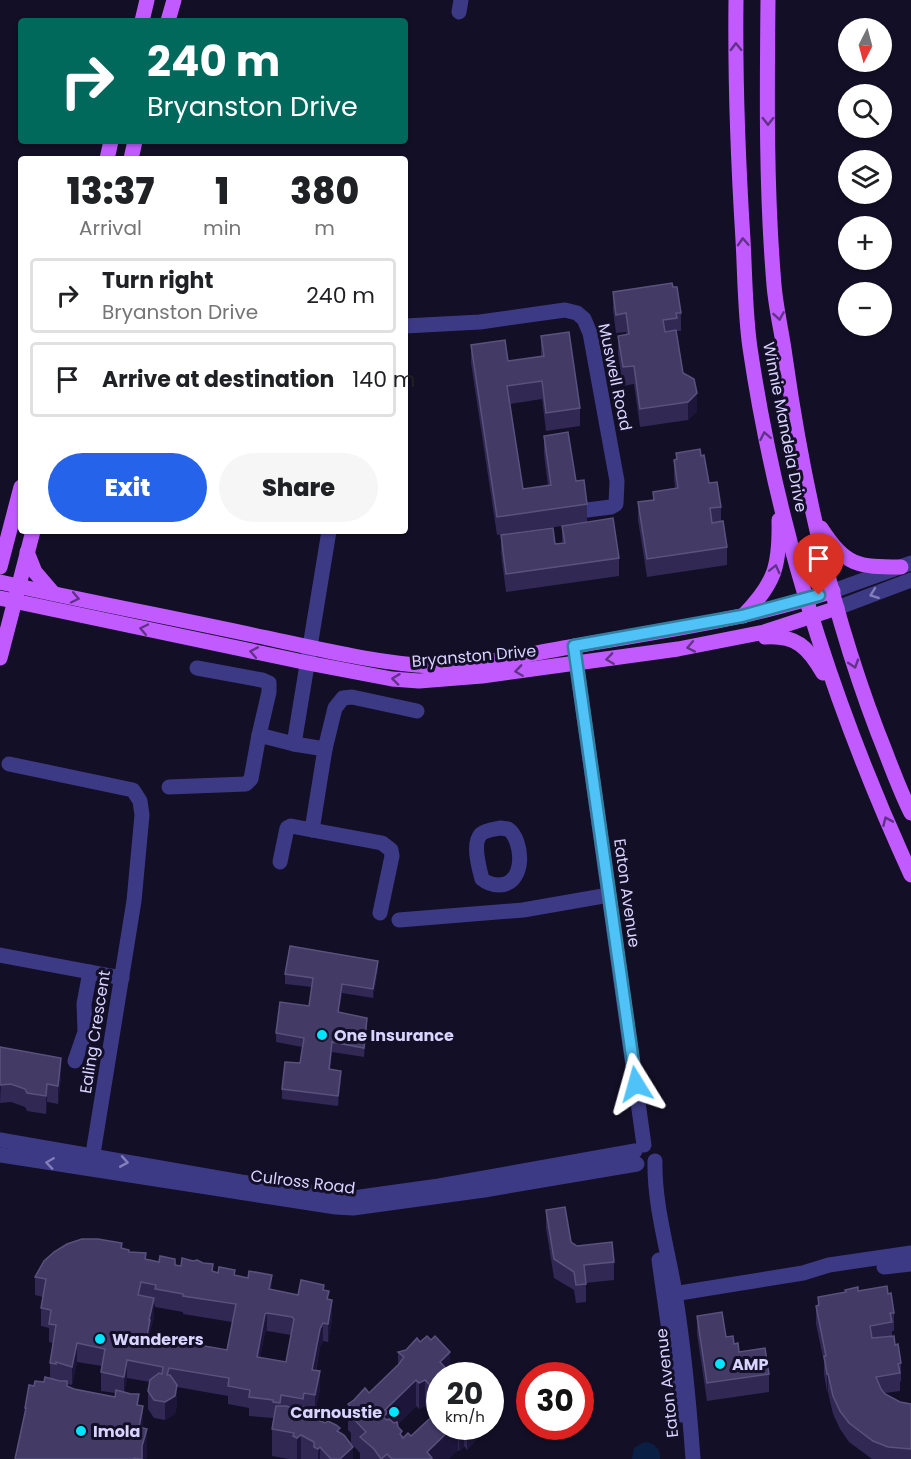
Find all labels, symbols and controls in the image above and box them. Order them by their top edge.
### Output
north arrow [838,18,892,72]
map controls [838,18,892,336]
text: 240 m [147,32,280,91]
icon: right [48,42,126,120]
one-way arrow [730,43,742,52]
button: search [838,84,892,138]
text: Bryanston Drive [147,88,358,125]
one-way arrow [762,117,774,126]
button: layers [838,150,892,204]
text: 13:37 [67,166,154,217]
text: 1 [215,166,229,217]
text: 380 [290,166,359,217]
text: Arrival [79,214,142,242]
text: min [203,214,241,242]
text: m [314,214,335,242]
button: + [838,216,892,270]
one-way arrow [736,238,749,247]
text: Turn right [102,265,213,296]
icon: right [51,279,84,312]
text: 240 m [306,280,375,311]
button: − [838,282,892,336]
text: Bryanston Drive [102,298,258,326]
one-way arrow [773,311,785,320]
street label: Muswell Road [592,321,638,433]
street label: Winnie Mandela Drive [757,340,813,514]
icon: arrive [51,363,84,396]
text: Arrive at destination [102,364,334,395]
text: 140 m [352,364,416,395]
one-way arrow [759,431,772,441]
button: Exit [48,453,207,522]
button: Share [219,453,378,522]
pin [793,533,844,595]
icon: arrive [802,542,835,575]
one-way arrow [767,564,780,574]
one-way arrow [869,587,880,599]
one-way arrow [70,591,80,604]
one-way arrow [139,623,149,636]
street label: Bryanston Drive [411,639,537,673]
one-way arrow [687,640,697,653]
one-way arrow [250,646,260,659]
one-way arrow [605,652,614,664]
one-way arrow [846,658,859,669]
one-way arrow [515,665,524,677]
one-way arrow [392,674,401,686]
one-way arrow [882,817,894,828]
street label: Eaton Avenue [608,837,646,949]
street label: Ealing Crescent [74,969,116,1095]
place label: One Insurance [334,1024,454,1047]
marker: One Insurance [315,1028,329,1042]
position arrow [604,1052,668,1116]
one-way arrow [119,1155,129,1167]
one-way arrow [45,1158,55,1170]
street label: Culross Road [249,1164,357,1200]
street label: Eaton Avenue [650,1327,684,1439]
place label: Wanderers [112,1328,204,1351]
marker: Wanderers [93,1332,107,1346]
place label: AMP [732,1353,768,1376]
marker: AMP [713,1357,727,1371]
speed limit sign: 30 [516,1362,594,1440]
text: 20 [447,1372,483,1415]
place label: Carnoustie [290,1401,382,1424]
marker: Carnoustie [387,1405,401,1419]
text: km/h [445,1406,485,1427]
place label: Imola [93,1420,140,1443]
marker: Imola [74,1424,88,1438]

